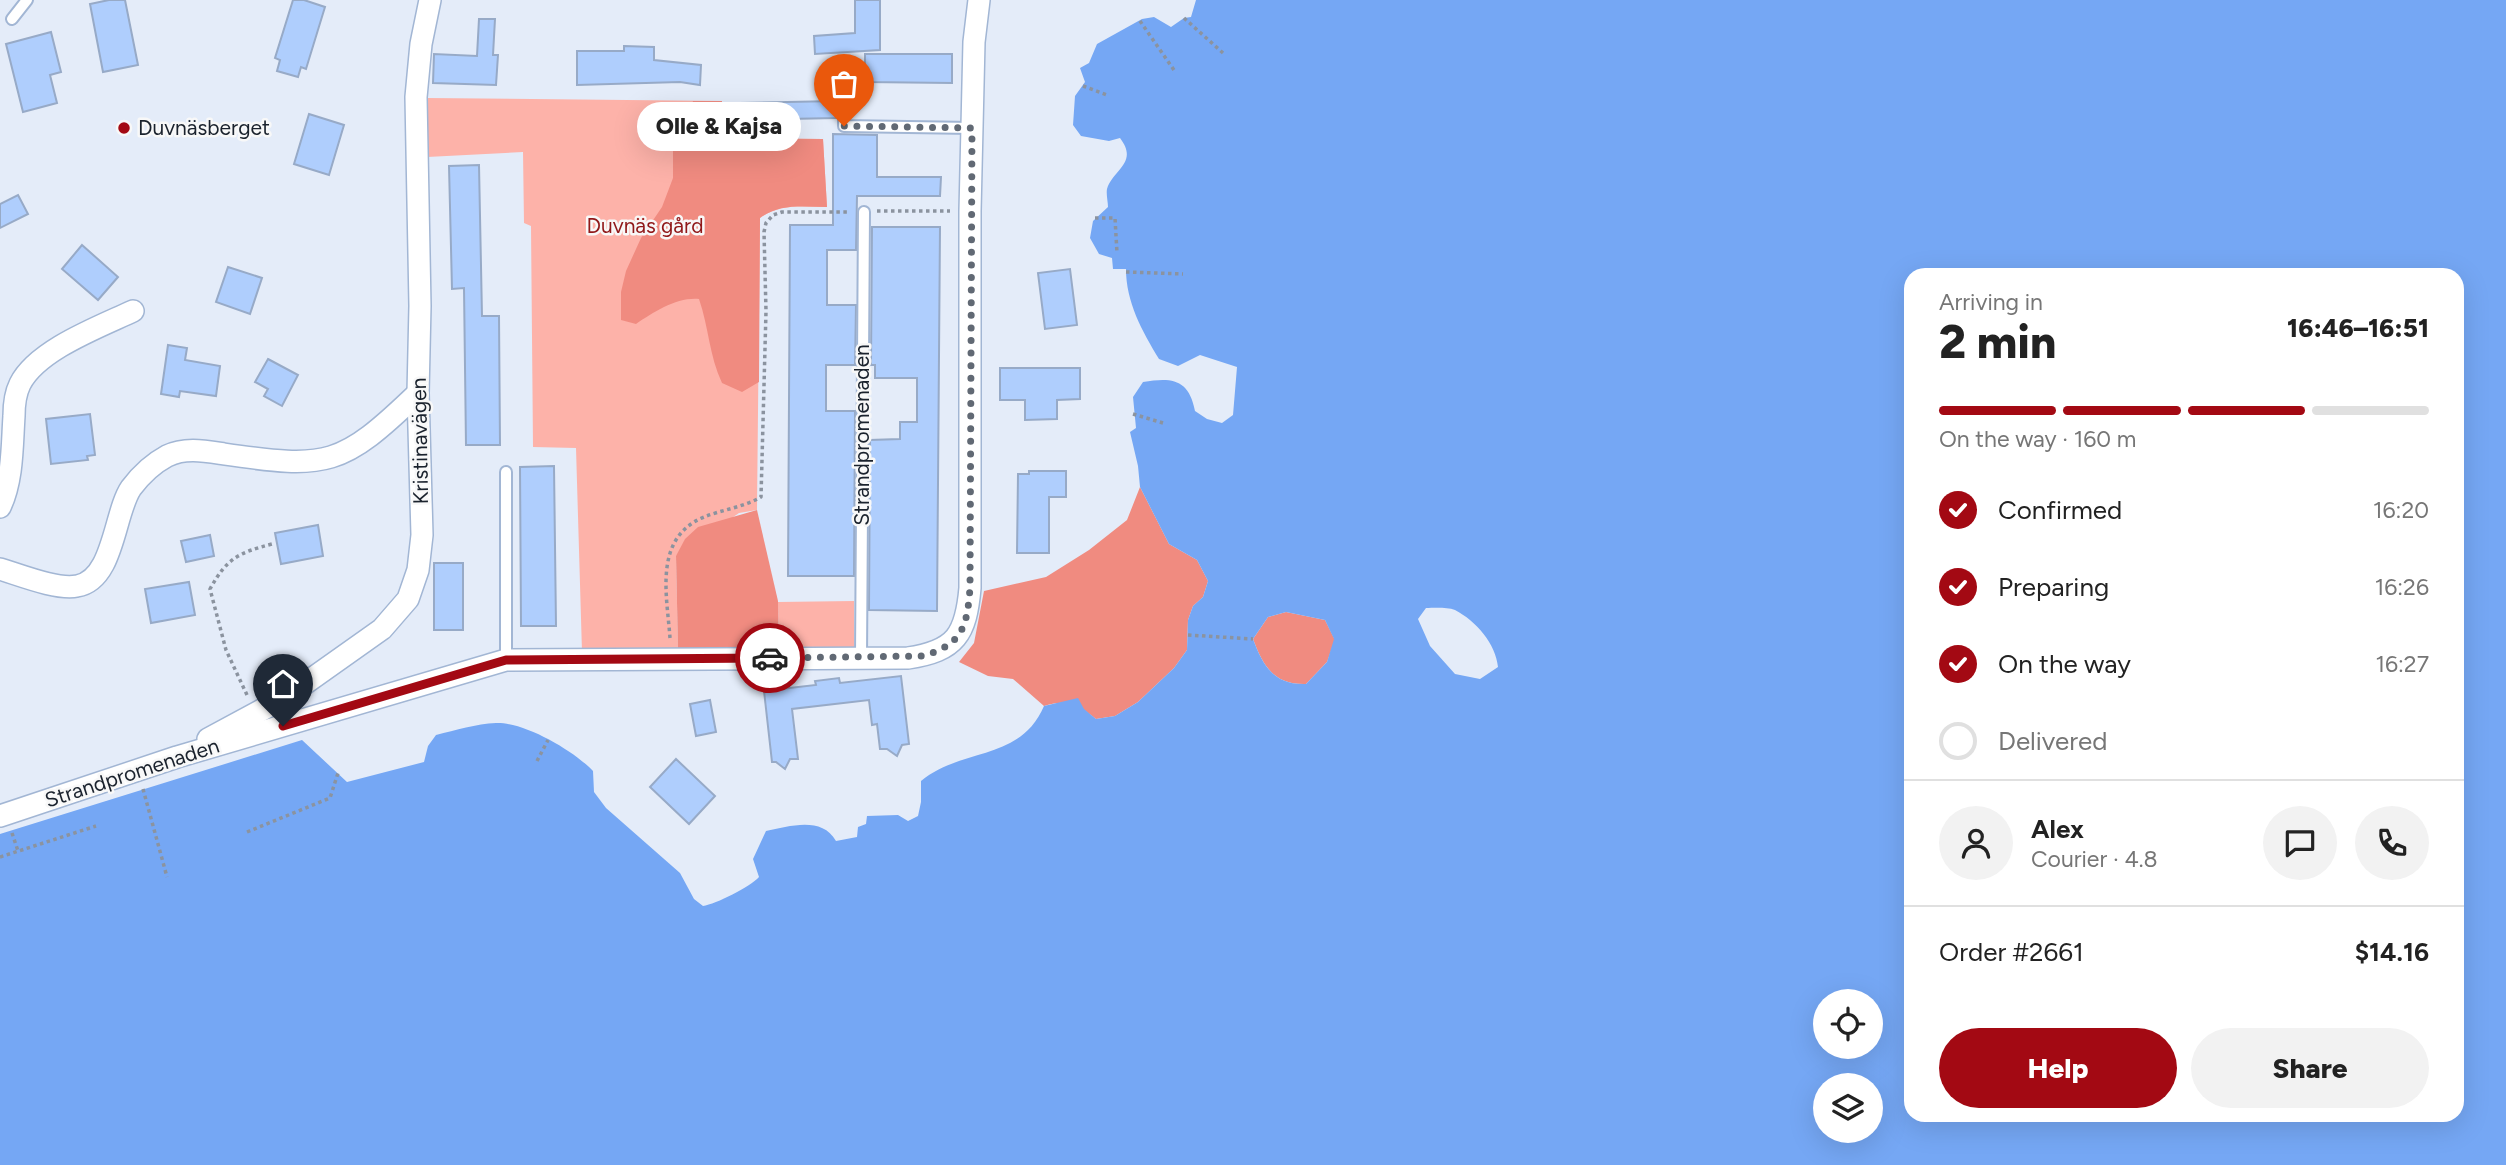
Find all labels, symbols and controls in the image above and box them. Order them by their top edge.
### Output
pin [814,54,874,126]
icon: bag [825,65,863,103]
callout: Olle & Kajsa [638,102,802,150]
text: Olle & Kajsa [656,112,782,140]
place label: Duvnäsberget [138,115,270,140]
marker: Duvnäsberget [116,120,132,136]
park label: Duvnäs gård [587,213,703,238]
text: Arriving in [1939,288,2043,316]
text: 16:46–16:51 [2287,312,2429,344]
text: 2 min [1939,314,2056,370]
street label: Strandpromenaden [849,344,874,526]
street label: Kristinavägen [406,377,433,505]
text: On the way · 160 m [1939,425,2136,453]
icon: check [1939,491,1977,529]
text: Confirmed [1998,494,2122,526]
text: 16:20 [2373,496,2429,524]
icon: check [1939,568,1977,606]
text: Preparing [1998,571,2109,603]
text: 16:26 [2375,573,2429,601]
courier [735,623,805,693]
icon: car [751,639,789,677]
icon: check [1939,645,1977,683]
text: On the way [1998,648,2131,680]
text: 16:27 [2375,650,2429,678]
pin [253,654,313,726]
icon: home [264,665,302,703]
text: Delivered [1998,725,2107,757]
street label: Strandpromenaden [42,733,222,812]
button: person [1939,806,2013,880]
button: chat [2263,806,2337,880]
button: phone [2355,806,2429,880]
text: Alex [2031,813,2084,845]
text: Courier · 4.8 [2031,845,2158,873]
text: Order #2661 [1939,936,2084,968]
text: $14.16 [2355,936,2429,968]
map controls [1813,989,1883,1143]
button: locate [1813,989,1883,1059]
button: Help [1939,1028,2177,1108]
button: Share [2191,1028,2429,1108]
button: layers [1813,1073,1883,1143]

